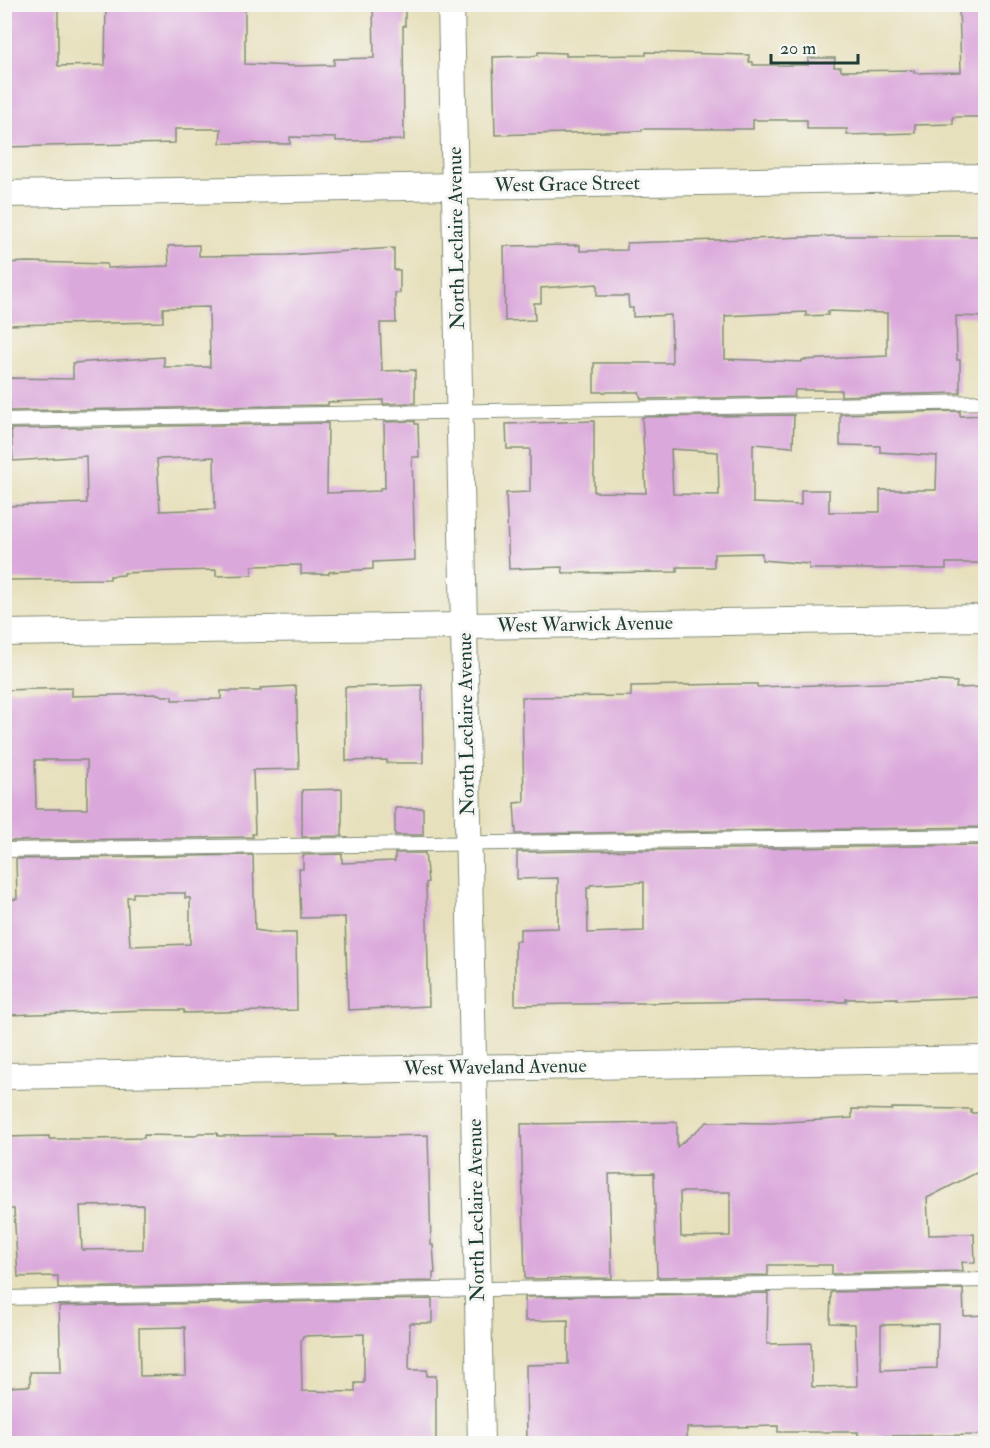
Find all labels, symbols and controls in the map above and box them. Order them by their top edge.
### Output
scale bar [771,27,858,65]
text: 20 m [780,37,816,60]
street label: North Leclaire Avenue [442,146,470,330]
street label: West Grace Street [493,170,641,198]
street label: West Warwick Avenue [496,610,673,638]
street label: North Leclaire Avenue [452,632,480,816]
street label: West Waveland Avenue [402,1053,587,1081]
street label: North Leclaire Avenue [462,1118,490,1302]

